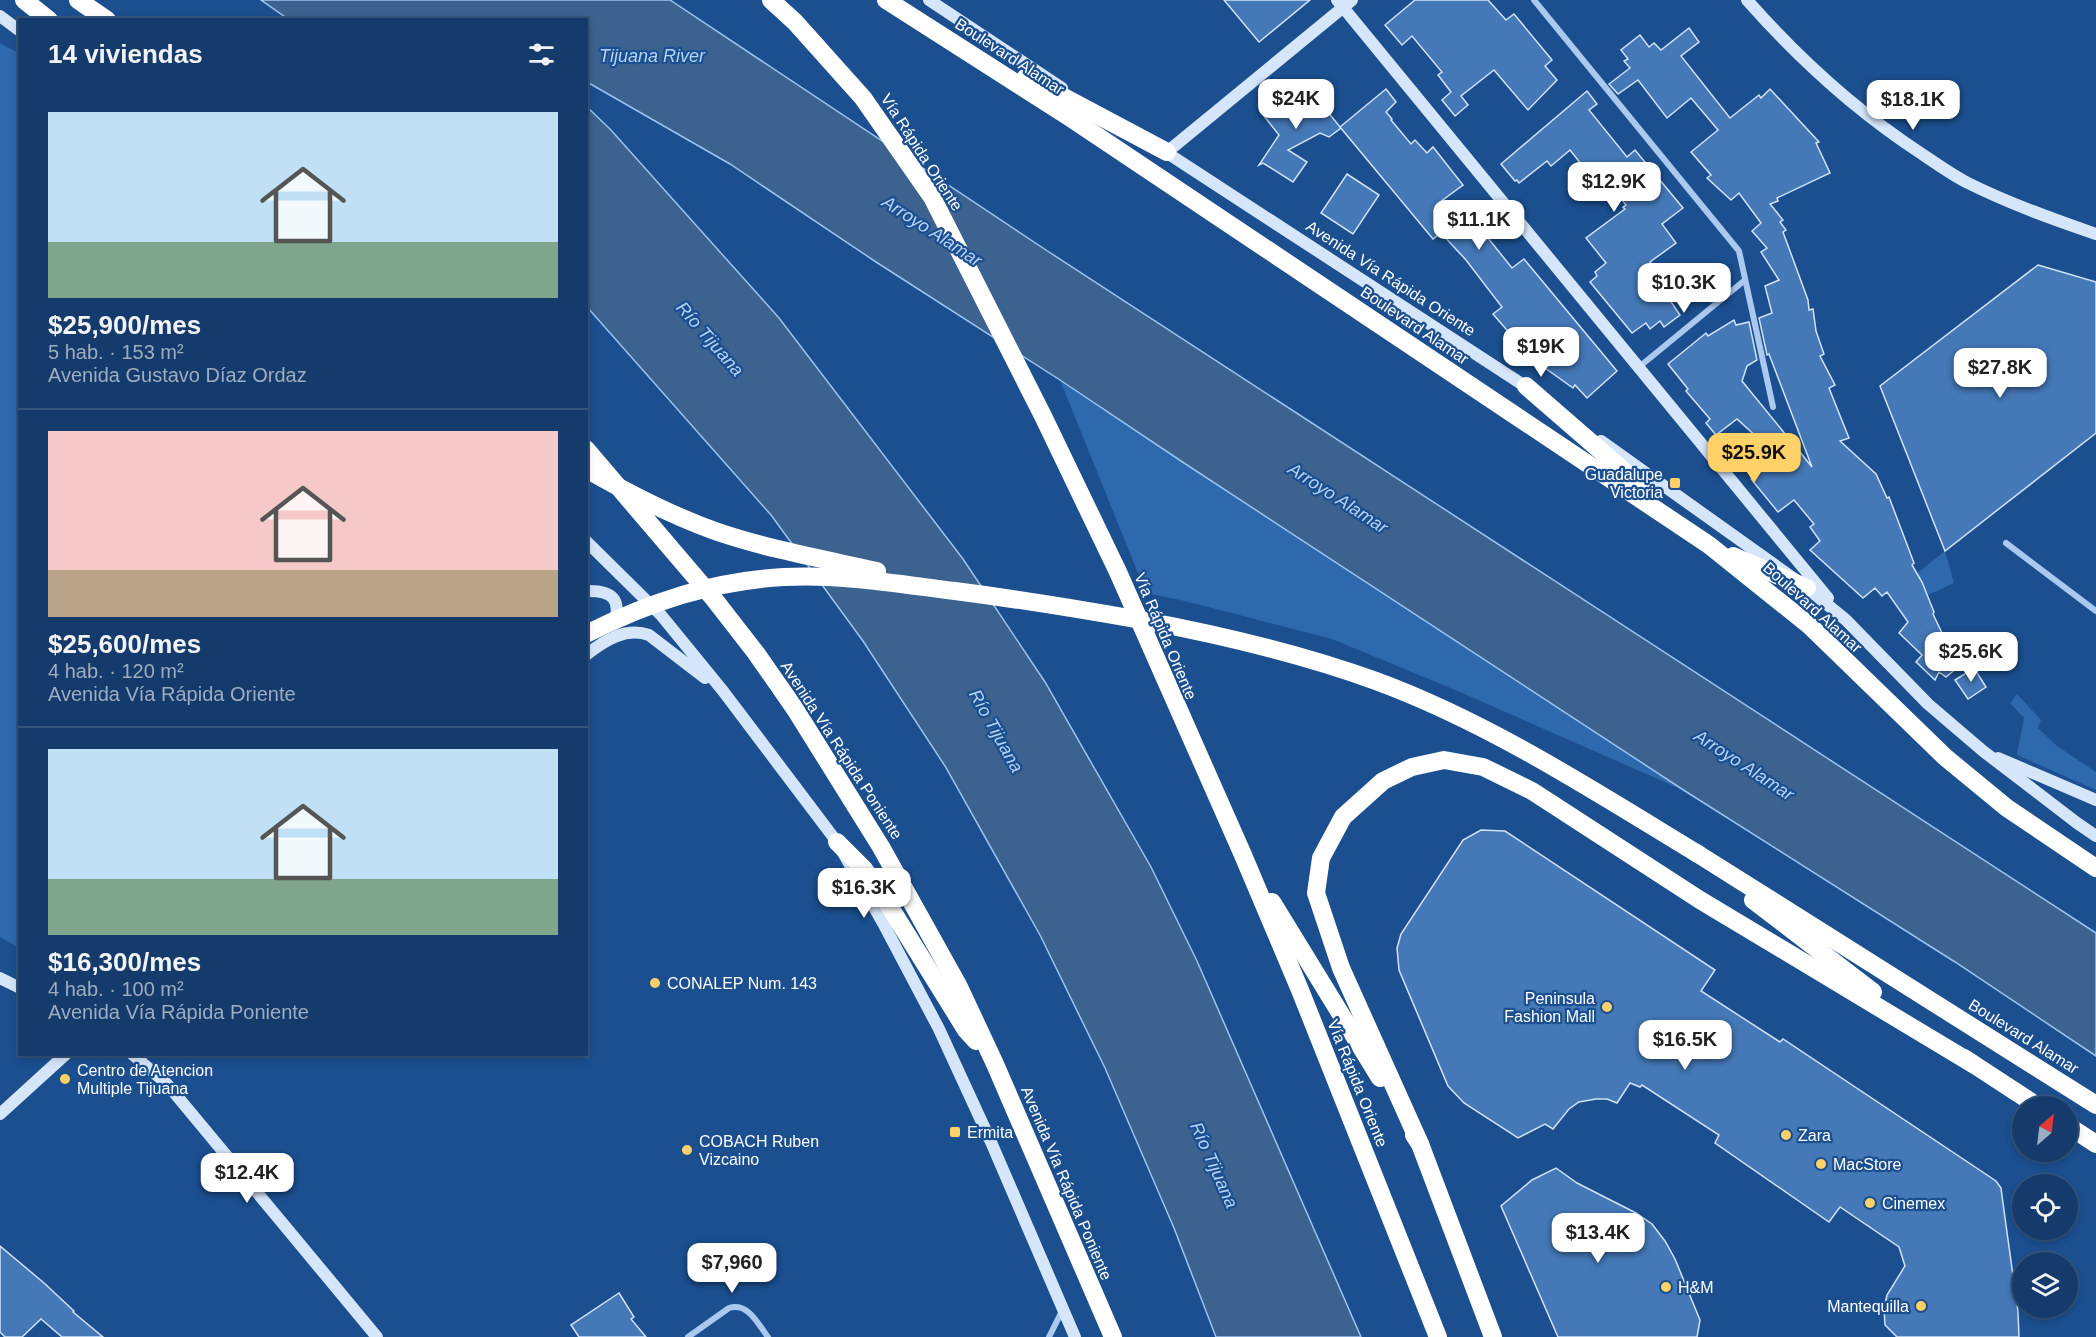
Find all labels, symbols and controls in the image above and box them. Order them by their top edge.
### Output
street label: Boulevard Alamar [952,15,1068,98]
icon: filters [525,38,558,71]
text: 14 viviendas [48,39,203,69]
water label: Tijuana River [599,46,706,66]
pin: $24K [1260,79,1332,130]
pin: $18.1K [1864,80,1962,131]
text: $24K [1272,87,1320,109]
text: $18.1K [1881,88,1945,110]
street label: Vía Rápida Oriente [877,91,966,214]
icon: home [249,151,357,259]
pin: $12.9K [1565,162,1663,213]
text: $12.9K [1582,170,1646,192]
water label: Arroyo Alamar [878,191,986,271]
pin: $11.1K [1430,200,1528,251]
text: $11.1K [1447,208,1511,230]
street label: Avenida Vía Rápida Oriente [1303,217,1478,340]
pin: $10.3K [1635,263,1733,314]
text: $10.3K [1652,271,1716,293]
street label: Boulevard Alamar [1358,283,1472,368]
water label: Río Tijuana [672,298,748,380]
text: $25,900/mes [48,310,201,340]
pin: $19K [1505,327,1577,378]
text: $19K [1517,335,1565,357]
text: 5 hab. · 153 m² [48,341,184,363]
pin: $27.8K [1951,348,2049,399]
text: $27.8K [1968,356,2032,378]
text: Avenida Gustavo Díaz Ordaz [48,364,307,386]
pin: $25.9K [1705,433,1803,484]
text: $25.9K [1722,441,1786,463]
water label: Arroyo Alamar [1284,458,1392,538]
place label: Guadalupe Victoria [1585,466,1663,501]
icon: home [249,470,357,578]
marker: Guadalupe Victoria [1668,476,1682,490]
street label: Boulevard Alamar [1760,559,1866,656]
street label: Vía Rápida Oriente [1131,570,1200,702]
text: $25,600/mes [48,629,201,659]
pin: $25.6K [1922,632,2020,683]
text: $25.6K [1939,640,2003,662]
street label: Avenida Vía Rápida Poniente [778,658,906,843]
text: 4 hab. · 120 m² [48,660,184,682]
text: Avenida Vía Rápida Oriente [48,683,296,705]
water label: Río Tijuana [965,686,1027,776]
water label: Arroyo Alamar [1690,725,1798,805]
icon: home [249,788,357,896]
pin: $16.3K [815,868,913,919]
text: $16.3K [832,876,896,898]
text: $16,300/mes [48,947,201,977]
place label: CONALEP Num. 143 [667,975,817,992]
marker: CONALEP Num. 143 [648,976,662,990]
text: 4 hab. · 100 m² [48,978,184,1000]
place label: Peninsula Fashion Mall [1504,990,1595,1025]
street label: Boulevard Alamar [1966,996,2082,1077]
marker: Peninsula Fashion Mall [1600,1000,1614,1014]
text: Avenida Vía Rápida Poniente [48,1001,309,1023]
street label: Vía Rápida Oriente [1324,1017,1391,1150]
pin: $16.5K [1636,1020,1734,1071]
text: $16.5K [1653,1028,1717,1050]
place label: Centro de Atencion Multiple Tijuana [77,1062,213,1097]
marker: Centro de Atencion Multiple Tijuana [58,1072,72,1086]
street label: Avenida Vía Rápida Poniente [1018,1084,1115,1283]
north arrow [2012,1096,2078,1162]
map controls [2012,1096,2078,1318]
water label: Río Tijuana [1186,1119,1242,1211]
place label: Ermita [967,1124,1013,1141]
marker: Ermita [948,1125,962,1139]
place label: Zara [1798,1127,1831,1144]
marker: Zara [1779,1128,1793,1142]
place label: COBACH Ruben Vizcaino [699,1133,819,1168]
marker: COBACH Ruben Vizcaino [680,1143,694,1157]
pin: $12.4K [198,1153,296,1204]
place label: MacStore [1833,1156,1902,1173]
marker: MacStore [1814,1157,1828,1171]
text: $12.4K [215,1161,279,1183]
button: locate [2012,1174,2078,1240]
place label: Cinemex [1882,1195,1945,1212]
marker: Cinemex [1863,1196,1877,1210]
pin: $13.4K [1549,1213,1647,1264]
text: $13.4K [1566,1221,1630,1243]
pin: $7,960 [683,1243,781,1294]
text: $7,960 [701,1251,763,1273]
button: layers [2012,1252,2078,1318]
place label: H&M [1678,1279,1714,1296]
marker: H&M [1659,1280,1673,1294]
place label: Mantequilla [1827,1298,1909,1315]
marker: Mantequilla [1914,1299,1928,1313]

